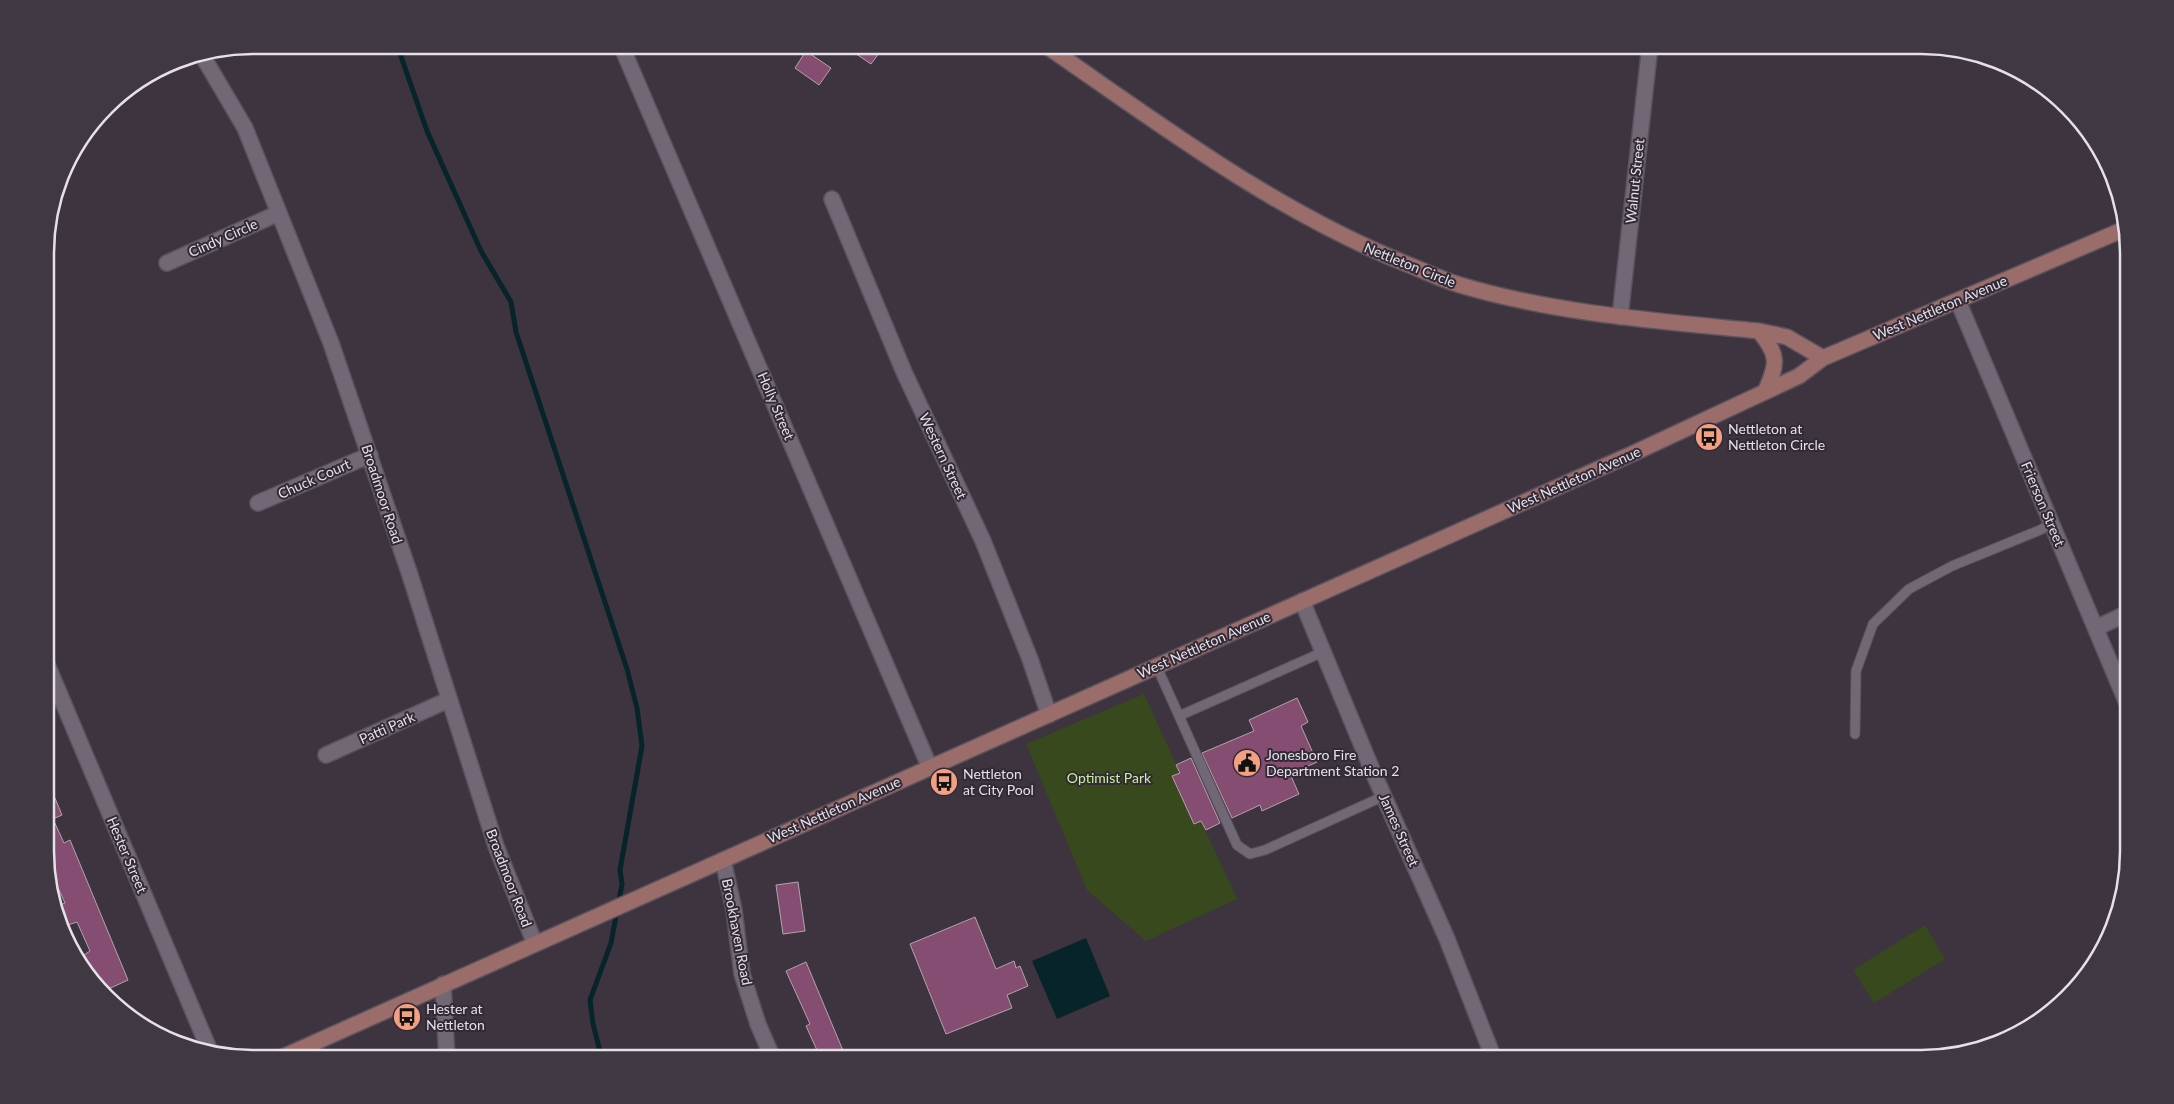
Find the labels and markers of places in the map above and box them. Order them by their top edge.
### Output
place label: Nettleton at Nettleton Circle [1728,420,1825,453]
bus stop icon: Nettleton at Nettleton Circle [1694,422,1724,452]
place label: Jonesboro Fire Department Station 2 [1266,746,1399,779]
public building icon: Jonesboro Fire Department Station 2 [1232,748,1262,778]
place label: Nettleton at City Pool [963,765,1034,798]
bus stop icon: Nettleton at City Pool [929,767,959,797]
place label: Hester at Nettleton [426,1000,485,1033]
bus stop icon: Hester at Nettleton [392,1002,422,1032]

